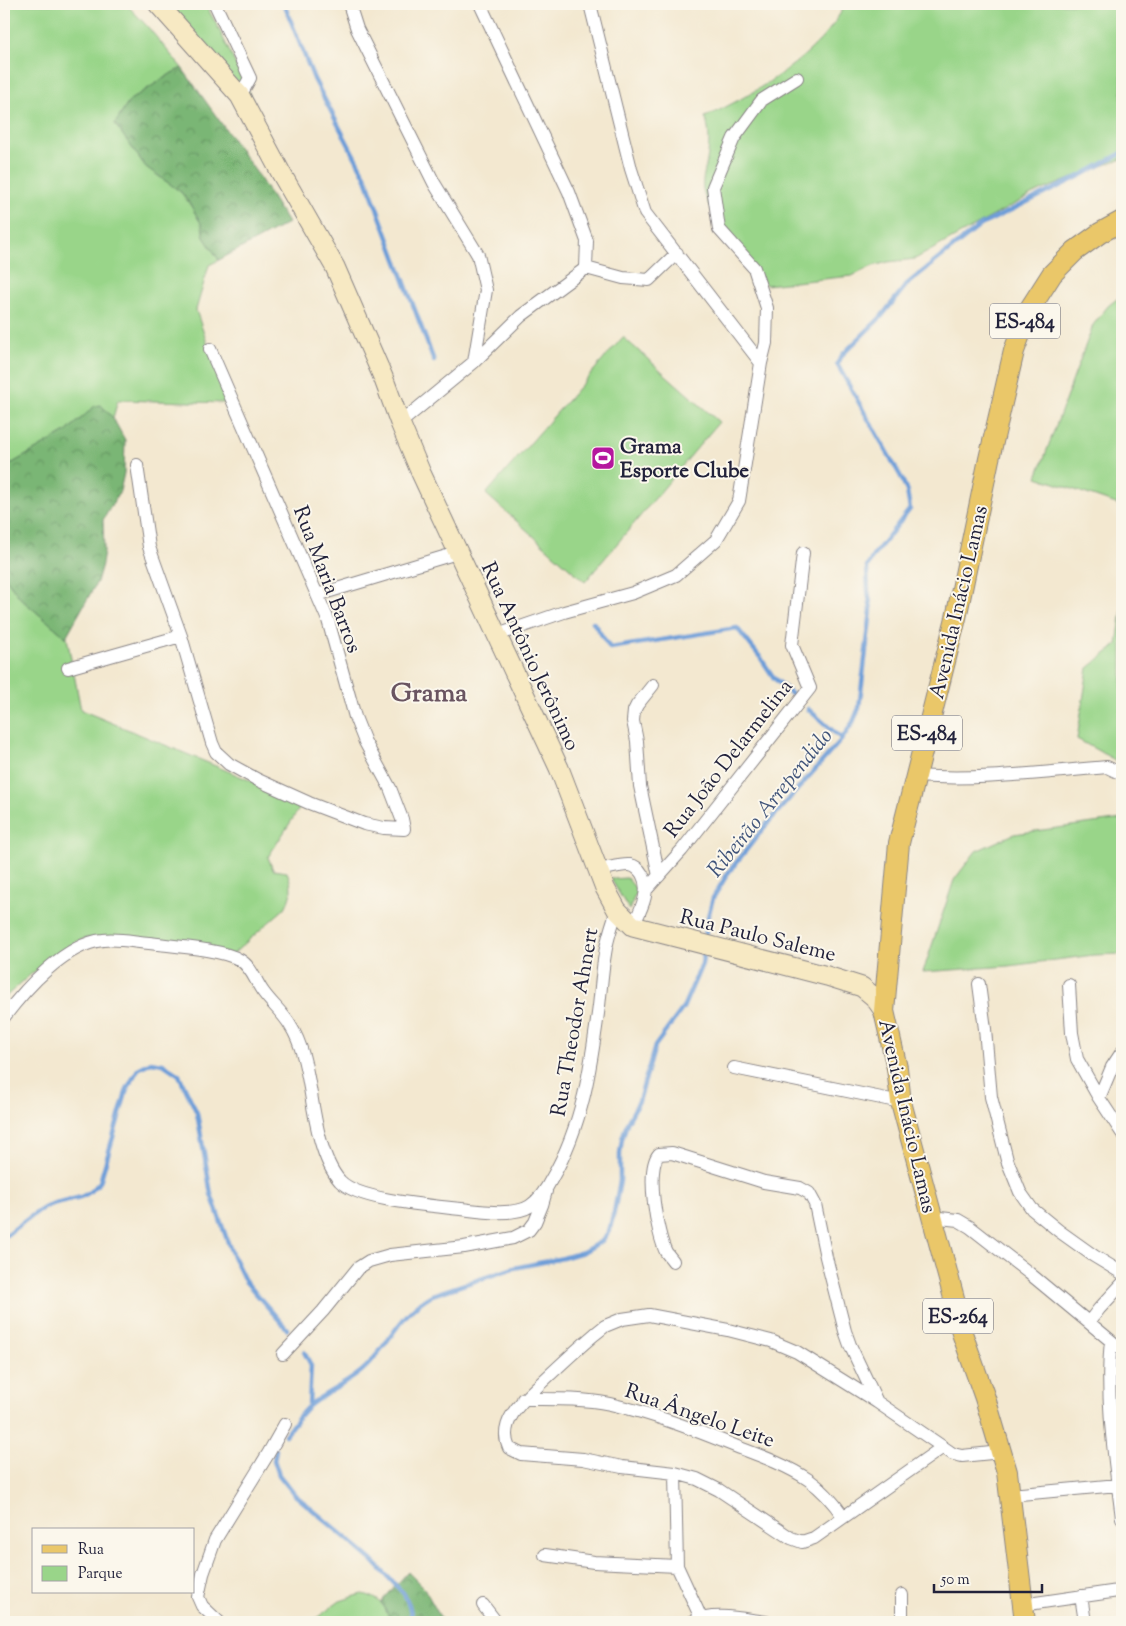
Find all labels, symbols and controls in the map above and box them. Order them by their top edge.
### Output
road number: ES-484 [990,304,1060,338]
place label: Grama Esporte Clube [620,433,749,487]
sports icon: Grama Esporte Clube [590,445,616,471]
street label: Rua Maria Barros [284,502,368,658]
street label: Avenida Inácio Lamas [923,503,997,702]
street label: Rua Antônio Jerônimo [472,558,586,756]
street label: Rua João Delarmelina [658,673,801,845]
district label: Grama [391,676,467,713]
road number: ES-484 [892,716,962,750]
water label: Ribeirão Arrependido [701,722,842,885]
street label: Rua Paulo Saleme [676,903,839,971]
street label: Rua Theodor Ahnert [545,926,607,1119]
street label: Avenida Inácio Lamas [869,1017,943,1216]
road number: ES-264 [923,1298,993,1334]
street label: Rua Ângelo Leite [620,1377,778,1457]
legend [32,1528,195,1594]
text: Rua [78,1540,104,1561]
scale bar [934,1561,1041,1593]
text: Parque [78,1564,122,1585]
text: 50 m [940,1570,970,1591]

